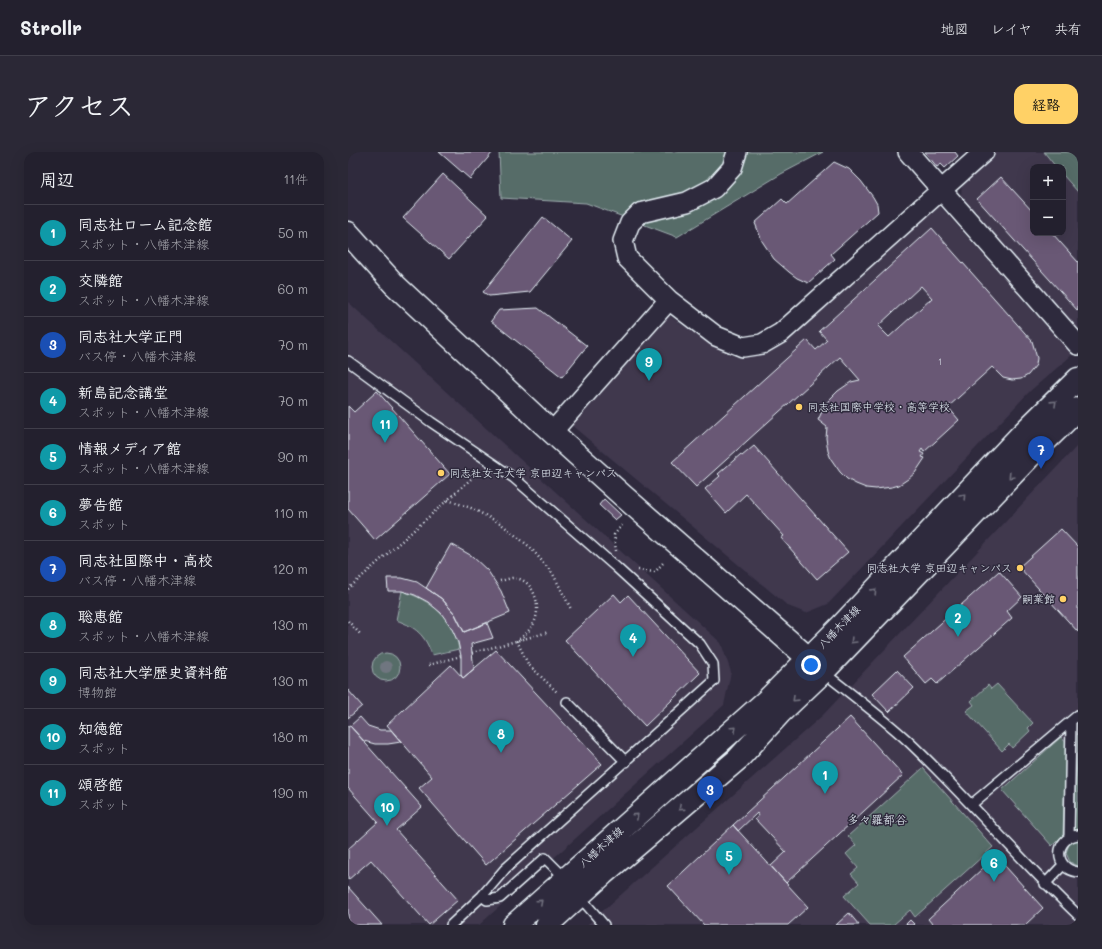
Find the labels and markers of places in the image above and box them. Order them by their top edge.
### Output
pin: 9 [636,348,662,381]
place label: 同志社国際中学校・高等学校 [807,399,950,414]
marker: 同志社国際中学校・高等学校 [794,402,804,412]
pin: 11 [372,410,398,443]
pin: 7 [1028,436,1054,469]
place label: 同志社女子大学 京田辺キャンパス [449,465,617,480]
marker: 同志社女子大学 京田辺キャンパス [436,468,446,478]
place label: 同志社大学 京田辺キャンパス [866,560,1012,575]
marker: 同志社大学 京田辺キャンパス [1015,563,1025,573]
place label: 嗣業館 [1022,591,1055,606]
marker: 嗣業館 [1058,594,1068,604]
pin: 2 [945,604,971,637]
pin: 4 [620,624,646,657]
pin: 8 [488,720,514,753]
pin: 1 [812,761,838,794]
pin: 3 [697,776,723,809]
pin: 10 [374,793,400,826]
pin: 5 [716,842,742,875]
pin: 6 [981,849,1007,882]

